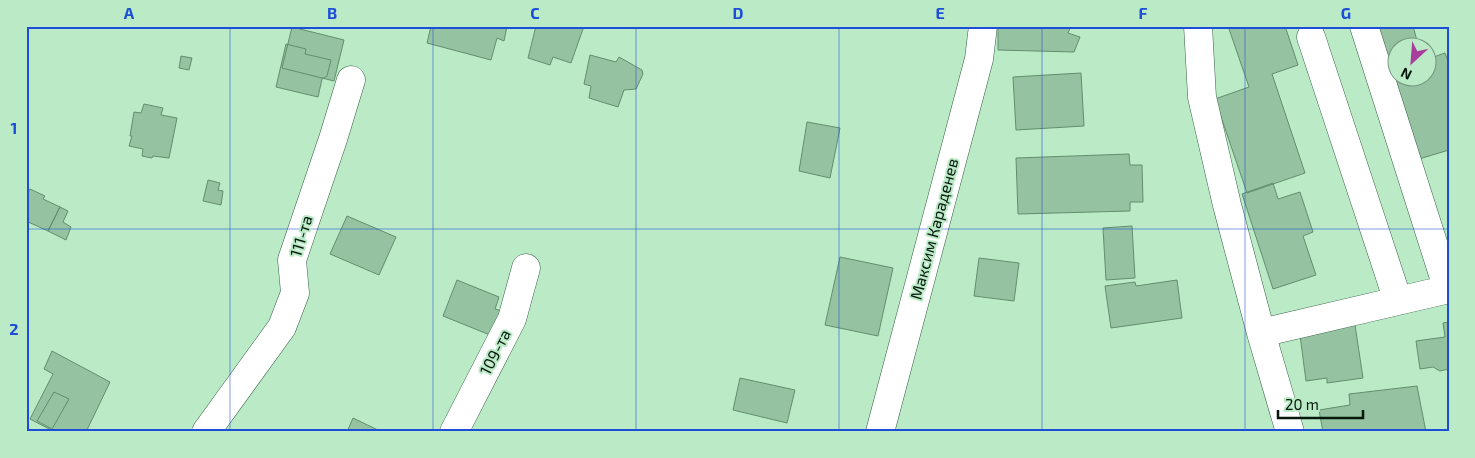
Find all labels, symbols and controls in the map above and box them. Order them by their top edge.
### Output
text: A [124,3,135,22]
text: B [327,3,337,22]
text: C [530,3,540,22]
text: D [733,3,744,22]
text: E [935,3,945,22]
text: F [1139,3,1148,22]
text: G [1341,3,1351,22]
north arrow [1388,38,1438,88]
text: N [1398,64,1414,84]
text: 1 [11,118,17,137]
street label: Максим Караденев [906,156,962,302]
street label: 111-та [285,213,316,259]
text: 2 [9,319,19,338]
street label: 109-та [475,326,514,378]
scale bar [1278,388,1362,420]
text: 20 m [1285,395,1319,413]

